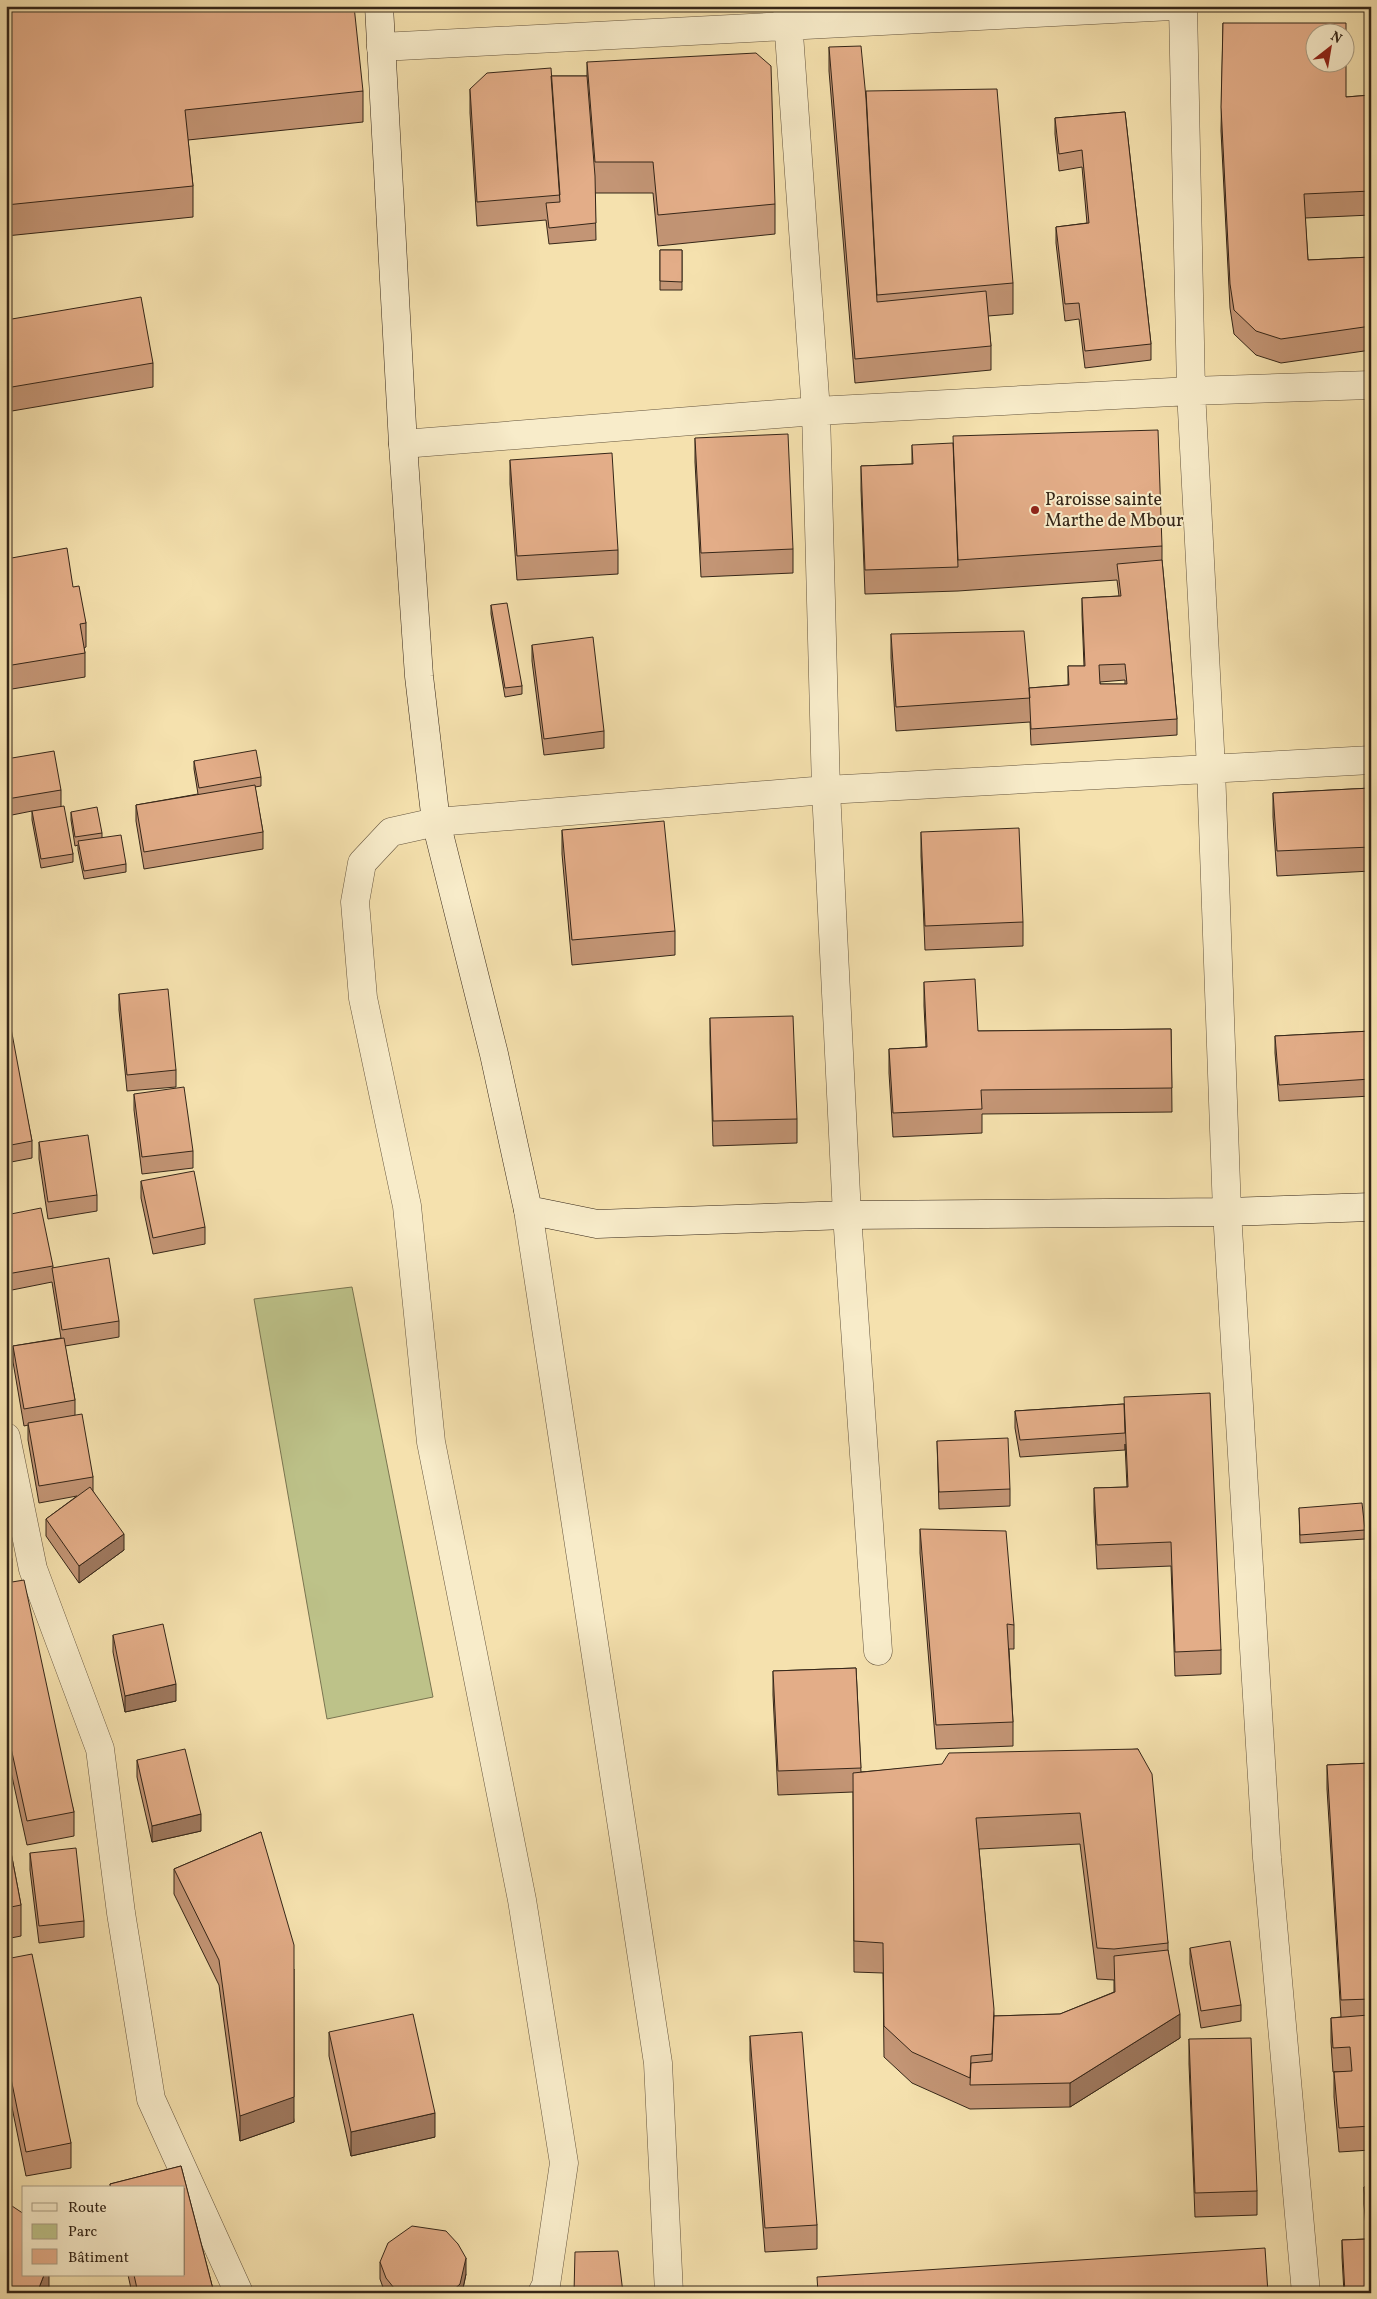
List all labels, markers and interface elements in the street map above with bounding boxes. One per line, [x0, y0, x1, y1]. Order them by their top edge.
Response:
north arrow [1304, 22, 1354, 72]
text: N [1327, 27, 1345, 49]
place label: Paroisse sainte Marthe de Mbour [1045, 488, 1184, 534]
marker: Paroisse sainte Marthe de Mbour [1029, 504, 1041, 516]
legend [22, 2186, 185, 2276]
text: Route [68, 2198, 107, 2219]
text: Parc [68, 2222, 97, 2243]
text: Bâtiment [68, 2248, 129, 2269]

